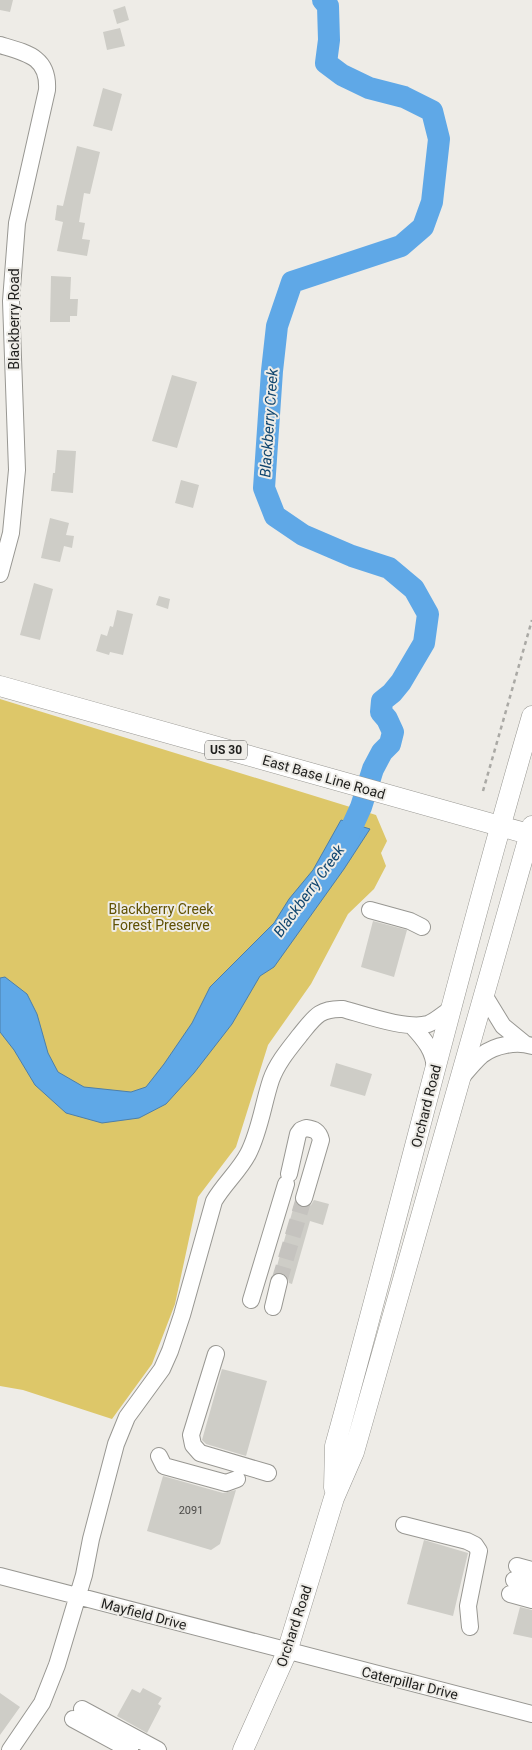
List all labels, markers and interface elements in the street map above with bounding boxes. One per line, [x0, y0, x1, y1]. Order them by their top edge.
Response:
street label: Blackberry Road [6, 268, 22, 370]
water label: Blackberry Creek [256, 367, 282, 478]
road number: US 30 [205, 740, 247, 760]
street label: East Base Line Road [261, 752, 387, 802]
water label: Blackberry Creek [270, 841, 349, 940]
park label: Blackberry Creek Forest Preserve [109, 901, 214, 933]
street label: Orchard Road [408, 1063, 444, 1149]
house number: 2091 [179, 1504, 203, 1517]
street label: Orchard Road [273, 1583, 315, 1669]
street label: Mayfield Drive [100, 1595, 188, 1633]
street label: Caterpillar Drive [360, 1663, 460, 1703]

